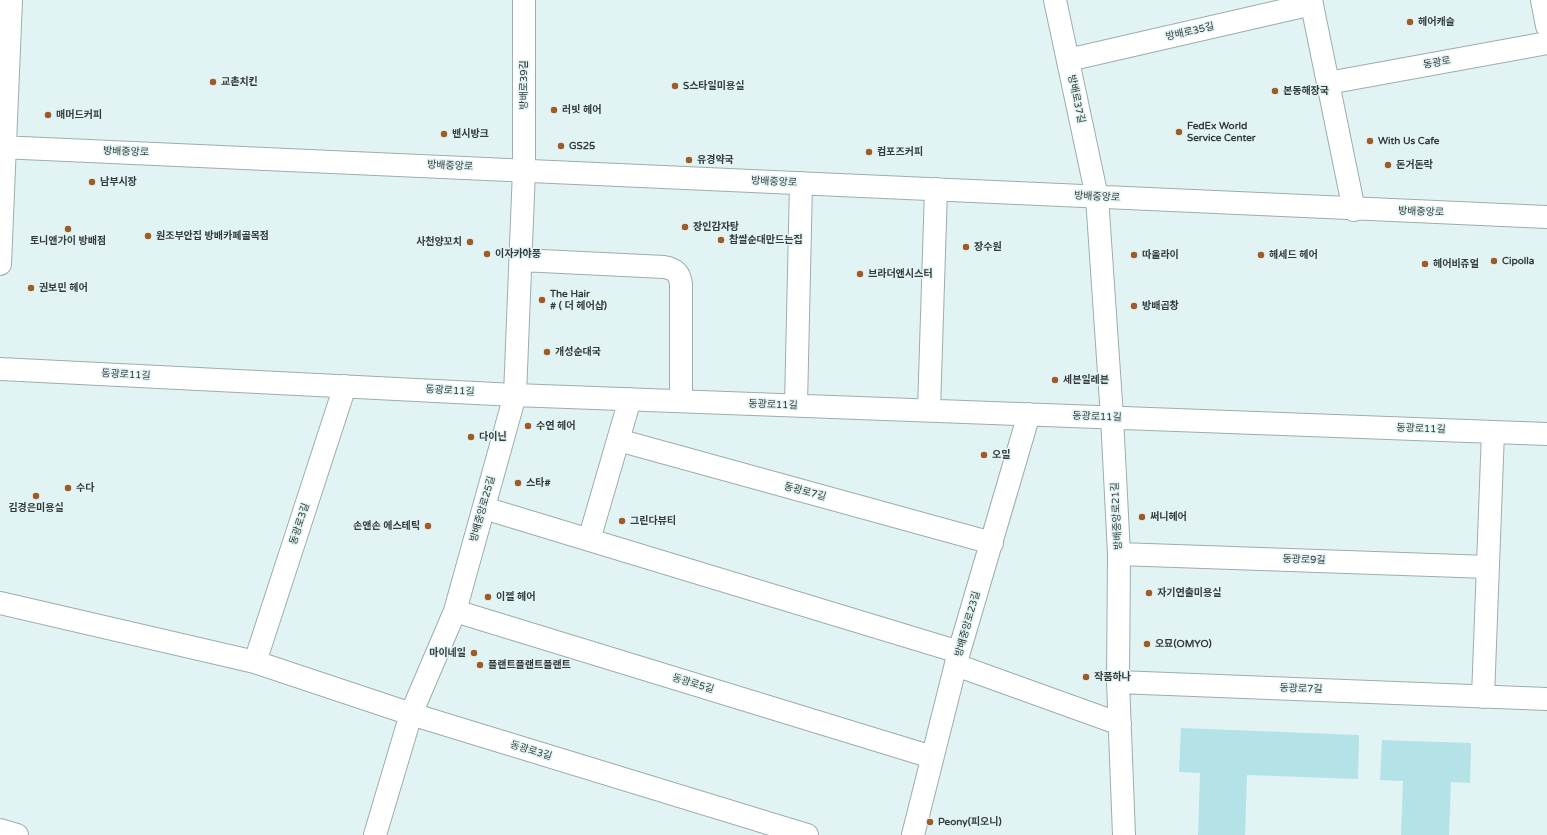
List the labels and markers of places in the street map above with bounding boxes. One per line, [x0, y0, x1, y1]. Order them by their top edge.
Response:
place label: 헤어캐슬 [1418, 16, 1455, 28]
marker: 헤어캐슬 [1405, 17, 1415, 27]
place label: 교촌치킨 [221, 76, 258, 88]
marker: 교촌치킨 [208, 77, 218, 87]
place label: S스타일미용실 [683, 80, 744, 92]
marker: S스타일미용실 [670, 81, 680, 91]
place label: 본동해장국 [1283, 85, 1329, 97]
marker: 본동해장국 [1270, 86, 1280, 96]
place label: 러빗 헤어 [562, 104, 601, 116]
marker: 러빗 헤어 [549, 105, 559, 115]
place label: 매머드커피 [56, 109, 102, 121]
marker: 매머드커피 [43, 110, 53, 120]
place label: FedEx World Service Center [1187, 120, 1256, 144]
marker: FedEx World Service Center [1174, 127, 1184, 137]
place label: 밴시방크 [452, 128, 489, 140]
marker: 밴시방크 [439, 129, 449, 139]
place label: With Us Cafe [1378, 135, 1439, 147]
marker: With Us Cafe [1365, 136, 1375, 146]
place label: GS25 [569, 140, 595, 152]
marker: GS25 [556, 141, 566, 151]
place label: 컴포즈커피 [877, 146, 923, 158]
marker: 컴포즈커피 [864, 147, 874, 157]
place label: 유경약국 [697, 154, 734, 166]
marker: 유경약국 [684, 155, 694, 165]
place label: 돈거돈락 [1396, 159, 1433, 171]
marker: 돈거돈락 [1383, 160, 1393, 170]
place label: 남부시장 [100, 176, 137, 188]
marker: 남부시장 [87, 177, 97, 187]
place label: 장인감자탕 [693, 221, 739, 233]
marker: 장인감자탕 [680, 222, 690, 232]
marker: 토니앤가이 방배점 [63, 224, 73, 234]
place label: 원조부안집 방배카페골목점 [156, 230, 269, 242]
marker: 원조부안집 방배카페골목점 [143, 231, 153, 241]
place label: 찹쌀순대만드는집 [729, 234, 803, 246]
place label: 토니앤가이 방배점 [30, 235, 106, 247]
marker: 찹쌀순대만드는집 [716, 235, 726, 245]
place label: 사천양꼬치 [416, 236, 462, 248]
marker: 사천양꼬치 [465, 237, 475, 247]
place label: 장수원 [974, 241, 1002, 253]
marker: 장수원 [961, 242, 971, 252]
place label: 이자카야풍 [495, 248, 541, 260]
marker: 이자카야풍 [482, 249, 492, 259]
place label: 따올라이 [1142, 249, 1179, 261]
place label: 헤세드 헤어 [1269, 249, 1318, 261]
marker: 따올라이 [1129, 250, 1139, 260]
marker: 헤세드 헤어 [1256, 250, 1266, 260]
place label: Cipolla [1502, 255, 1534, 267]
marker: Cipolla [1489, 256, 1499, 266]
place label: 헤어비쥬얼 [1433, 258, 1479, 270]
marker: 헤어비쥬얼 [1420, 259, 1430, 269]
place label: 브라더앤시스터 [868, 268, 932, 280]
marker: 브라더앤시스터 [855, 269, 865, 279]
place label: 권보민 헤어 [39, 282, 88, 294]
marker: 권보민 헤어 [26, 283, 36, 293]
place label: The Hair # ( 더 헤어샵) [550, 288, 607, 312]
marker: The Hair # ( 더 헤어샵) [537, 295, 547, 305]
place label: 방배곱창 [1142, 300, 1179, 312]
marker: 방배곱창 [1129, 301, 1139, 311]
place label: 개성순대국 [555, 346, 601, 358]
marker: 개성순대국 [542, 347, 552, 357]
place label: 세븐일레븐 [1063, 374, 1109, 386]
marker: 세븐일레븐 [1050, 375, 1060, 385]
place label: 수연 헤어 [536, 420, 575, 432]
marker: 수연 헤어 [523, 421, 533, 431]
place label: 다이닌 [479, 431, 507, 443]
marker: 다이닌 [466, 432, 476, 442]
place label: 오밀 [992, 449, 1010, 461]
marker: 오밀 [979, 450, 989, 460]
place label: 스타# [526, 477, 551, 489]
marker: 스타# [513, 478, 523, 488]
place label: 수다 [76, 482, 94, 494]
marker: 수다 [63, 483, 73, 493]
marker: 김경은미용실 [31, 491, 41, 501]
place label: 김경은미용실 [8, 502, 64, 514]
place label: 써니헤어 [1150, 511, 1187, 523]
marker: 써니헤어 [1137, 512, 1147, 522]
place label: 그린다뷰티 [630, 515, 676, 527]
marker: 그린다뷰티 [617, 516, 627, 526]
place label: 손앤손 에스테틱 [353, 520, 420, 532]
marker: 손앤손 에스테틱 [423, 521, 433, 531]
place label: 자기연출미용실 [1157, 587, 1221, 599]
marker: 자기연출미용실 [1144, 588, 1154, 598]
place label: 이젤 헤어 [496, 591, 535, 603]
marker: 이젤 헤어 [483, 592, 493, 602]
place label: 오묘(OMYO) [1155, 638, 1212, 650]
marker: 오묘(OMYO) [1142, 639, 1152, 649]
place label: 마이네일 [429, 647, 466, 659]
marker: 마이네일 [469, 648, 479, 658]
place label: 플랜트플랜트플랜트 [488, 659, 571, 671]
marker: 플랜트플랜트플랜트 [475, 660, 485, 670]
place label: 작품하나 [1094, 671, 1131, 683]
marker: 작품하나 [1081, 672, 1091, 682]
place label: Peony(피오니) [938, 816, 1002, 828]
marker: Peony(피오니) [925, 817, 935, 827]

